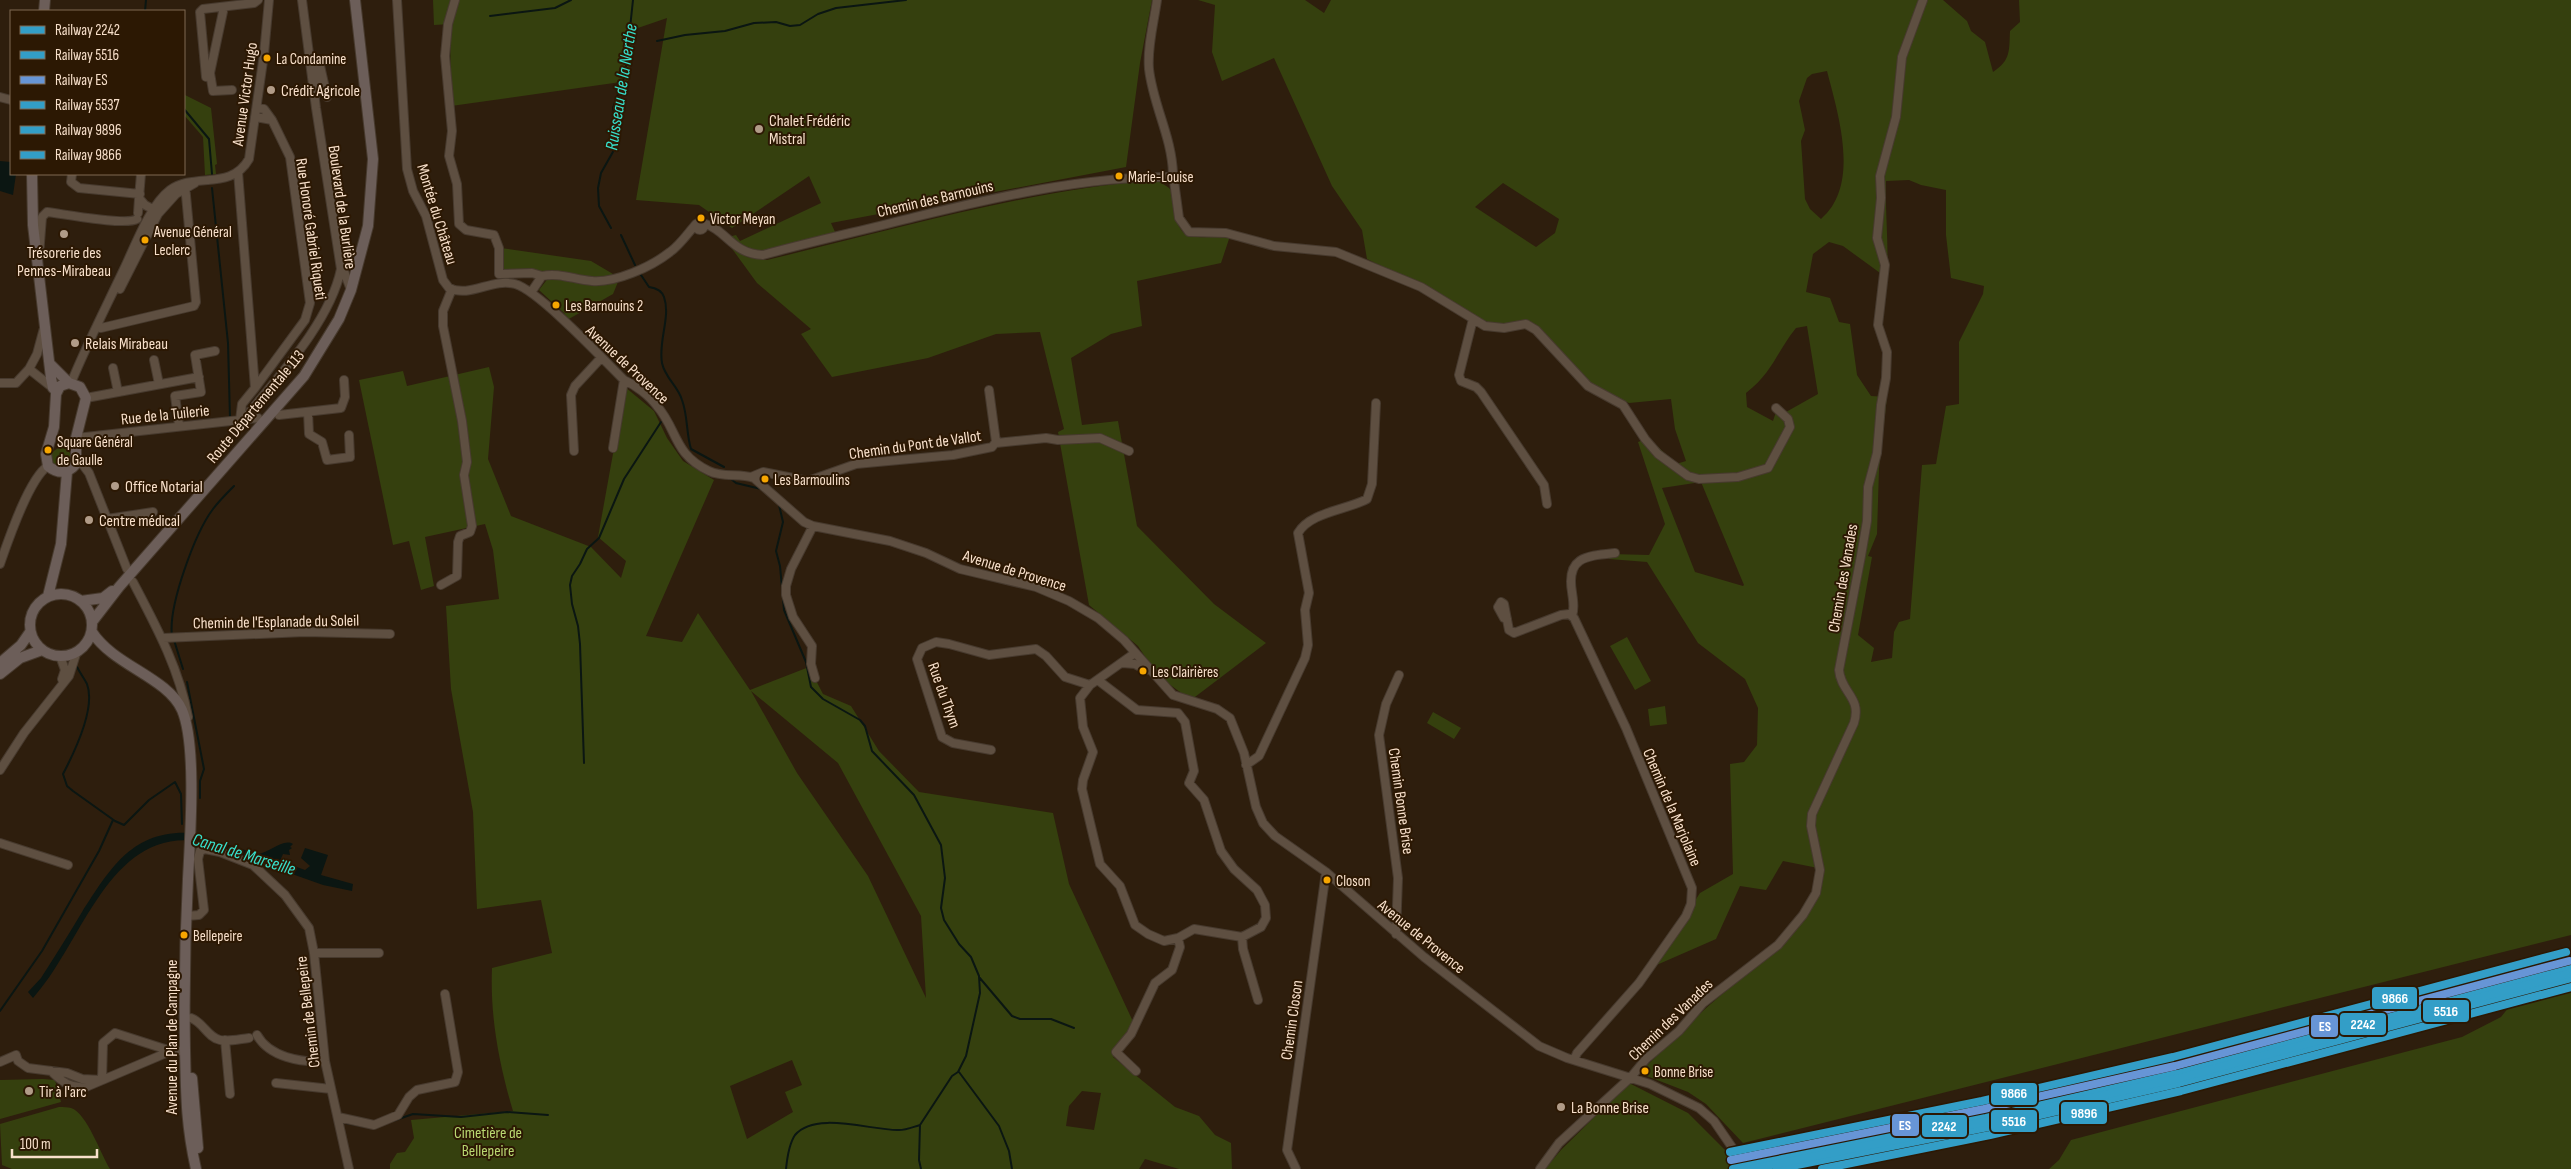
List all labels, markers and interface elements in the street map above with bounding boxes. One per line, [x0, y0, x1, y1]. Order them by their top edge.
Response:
legend [10, 10, 185, 175]
text: Railway 2242 [55, 21, 120, 40]
water label: Ruisseau de la Nerthe [601, 22, 642, 152]
street label: Avenue Victor Hugo [229, 41, 262, 148]
text: Railway 5516 [55, 46, 119, 65]
place label: La Condamine [276, 50, 346, 69]
marker: La Condamine [262, 53, 272, 63]
text: Railway ES [55, 71, 108, 90]
place label: Crédit Agricole [281, 82, 360, 101]
marker: Crédit Agricole [265, 84, 277, 96]
text: Railway 5537 [55, 96, 119, 115]
place label: Chalet Frédéric Mistral [769, 112, 850, 149]
text: Railway 9896 [55, 121, 122, 140]
marker: Chalet Frédéric Mistral [753, 123, 765, 135]
street label: Boulevard de la Burlière [323, 144, 360, 270]
text: Railway 9866 [55, 146, 122, 165]
street label: Rue Honoré Gabriel Riqueti [291, 157, 330, 301]
street label: Montée du Château [412, 162, 461, 267]
place label: Marie-Louise [1128, 168, 1193, 187]
marker: Marie-Louise [1114, 171, 1124, 181]
street label: Chemin des Barnouins [875, 177, 996, 222]
place label: Victor Meyan [710, 210, 775, 229]
marker: Victor Meyan [696, 213, 706, 223]
place label: Avenue Général Leclerc [153, 223, 232, 260]
marker: Trésorerie des Pennes-Mirabeau [58, 228, 70, 240]
marker: Avenue Général Leclerc [140, 235, 150, 245]
place label: Trésorerie des Pennes-Mirabeau [17, 244, 111, 281]
place label: Les Barnouins 2 [565, 297, 643, 316]
marker: Les Barnouins 2 [551, 300, 561, 310]
street label: Avenue de Provence [581, 321, 673, 409]
place label: Relais Mirabeau [85, 335, 168, 354]
marker: Relais Mirabeau [69, 337, 81, 349]
street label: Route Départementale 113 [203, 347, 309, 467]
street label: Rue de la Tuilerie [120, 401, 210, 430]
street label: Chemin du Pont de Vallot [848, 427, 983, 464]
place label: Square Général de Gaulle [57, 433, 133, 470]
marker: Square Général de Gaulle [43, 445, 53, 455]
place label: Les Barmoulins [774, 471, 850, 490]
marker: Les Barmoulins [760, 474, 770, 484]
place label: Office Notarial [125, 478, 203, 497]
marker: Office Notarial [109, 480, 121, 492]
place label: Centre médical [99, 512, 180, 531]
marker: Centre médical [83, 514, 95, 526]
street label: Chemin des Vanades [1825, 522, 1862, 634]
street label: Avenue de Provence [960, 546, 1069, 596]
street label: Chemin de l'Esplanade du Soleil [193, 612, 359, 633]
street label: Rue du Thym [923, 660, 964, 731]
place label: Les Clairières [1152, 663, 1218, 682]
marker: Les Clairières [1138, 666, 1148, 676]
street label: Chemin de la Marjolaine [1638, 746, 1705, 869]
street label: Chemin Bonne Brise [1384, 747, 1417, 856]
water label: Canal de Marseille [190, 829, 298, 880]
place label: Closon [1336, 872, 1370, 891]
marker: Closon [1322, 875, 1332, 885]
street label: Avenue de Provence [1373, 895, 1469, 978]
place label: Bellepeire [193, 927, 242, 946]
marker: Bellepeire [179, 930, 189, 940]
street label: Chemin de Bellepeire [292, 955, 325, 1069]
street label: Avenue du Plan de Campagne [163, 960, 182, 1115]
street label: Chemin des Vanades [1625, 975, 1717, 1065]
street label: Chemin Closon [1277, 979, 1307, 1061]
line badge: 9866 [2371, 986, 2418, 1010]
text: 9866 [2382, 990, 2409, 1007]
line badge: 5516 [2422, 999, 2470, 1023]
text: 5516 [2434, 1003, 2459, 1020]
line badge: 2242 [2339, 1012, 2387, 1036]
line badge: ES [2310, 1014, 2339, 1038]
text: 2242 [2351, 1016, 2375, 1033]
text: ES [2319, 1018, 2331, 1035]
place label: Bonne Brise [1654, 1063, 1713, 1082]
marker: Bonne Brise [1640, 1066, 1650, 1076]
line badge: 9866 [1990, 1082, 2038, 1106]
place label: Tir à l'arc [39, 1083, 87, 1102]
marker: Tir à l'arc [23, 1085, 35, 1097]
text: 9866 [2001, 1085, 2028, 1102]
place label: La Bonne Brise [1571, 1099, 1649, 1118]
marker: La Bonne Brise [1555, 1101, 1567, 1113]
line badge: 9896 [2060, 1101, 2108, 1125]
text: 9896 [2071, 1105, 2098, 1122]
line badge: 5516 [1990, 1109, 2038, 1133]
line badge: ES [1891, 1113, 1920, 1137]
text: 5516 [2002, 1113, 2027, 1130]
line badge: 2242 [1921, 1114, 1968, 1138]
text: ES [1899, 1117, 1911, 1134]
text: 2242 [1932, 1118, 1956, 1135]
park label: Cimetière de Bellepeire [454, 1124, 522, 1161]
scale bar [12, 1126, 98, 1158]
text: 100 m [20, 1135, 51, 1154]

